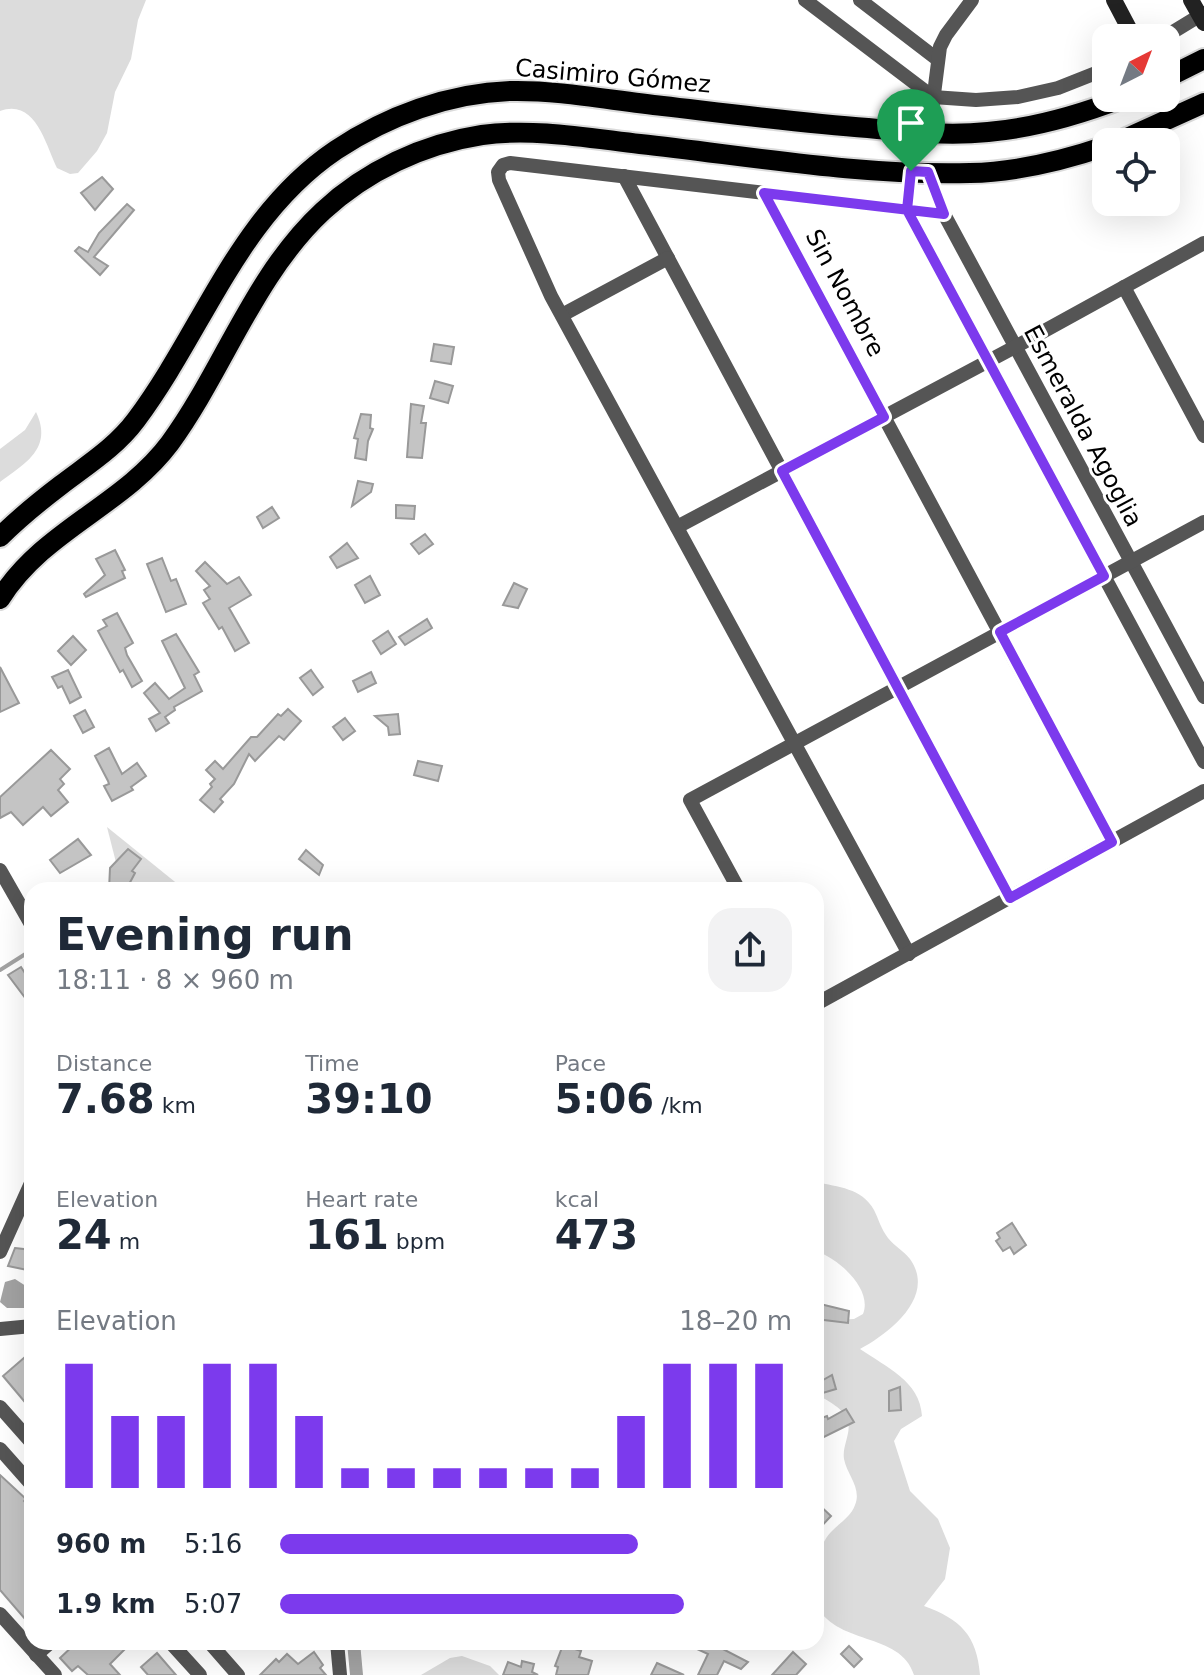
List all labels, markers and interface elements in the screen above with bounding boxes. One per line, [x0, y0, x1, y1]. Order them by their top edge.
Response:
north arrow [1092, 24, 1180, 112]
map controls [1092, 24, 1180, 216]
street label: Casimiro Gómez [514, 53, 712, 99]
pin [877, 89, 945, 171]
icon: arrive [889, 101, 933, 145]
button: locate [1092, 128, 1180, 216]
street label: Sin Nombre [800, 225, 890, 361]
street label: Esmeralda Agoglia [1018, 320, 1148, 532]
button: share [708, 908, 792, 992]
text: Evening run [56, 909, 353, 960]
text: 18:11 · 8 × 960 m [56, 965, 294, 995]
text: Distance [56, 1051, 152, 1076]
text: Time [305, 1051, 359, 1076]
text: Pace [555, 1051, 606, 1076]
text: 7.68 [56, 1076, 155, 1122]
text: 39:10 [305, 1076, 433, 1122]
text: 5:06 [555, 1076, 654, 1122]
text: km [155, 1093, 196, 1118]
text: /km [654, 1093, 703, 1118]
text: Elevation [56, 1187, 158, 1212]
text: Heart rate [305, 1187, 418, 1212]
text: kcal [555, 1187, 599, 1212]
text: 24 [56, 1212, 112, 1258]
text: 161 [305, 1212, 389, 1258]
text: 473 [555, 1212, 638, 1258]
text: m [112, 1229, 140, 1254]
text: bpm [389, 1229, 445, 1254]
text: Elevation [56, 1306, 177, 1336]
text: 18–20 m [679, 1306, 792, 1336]
text: 960 m [56, 1529, 146, 1559]
text: 5:16 [184, 1529, 242, 1559]
text: 1.9 km [56, 1589, 156, 1619]
text: 5:07 [184, 1589, 242, 1619]

